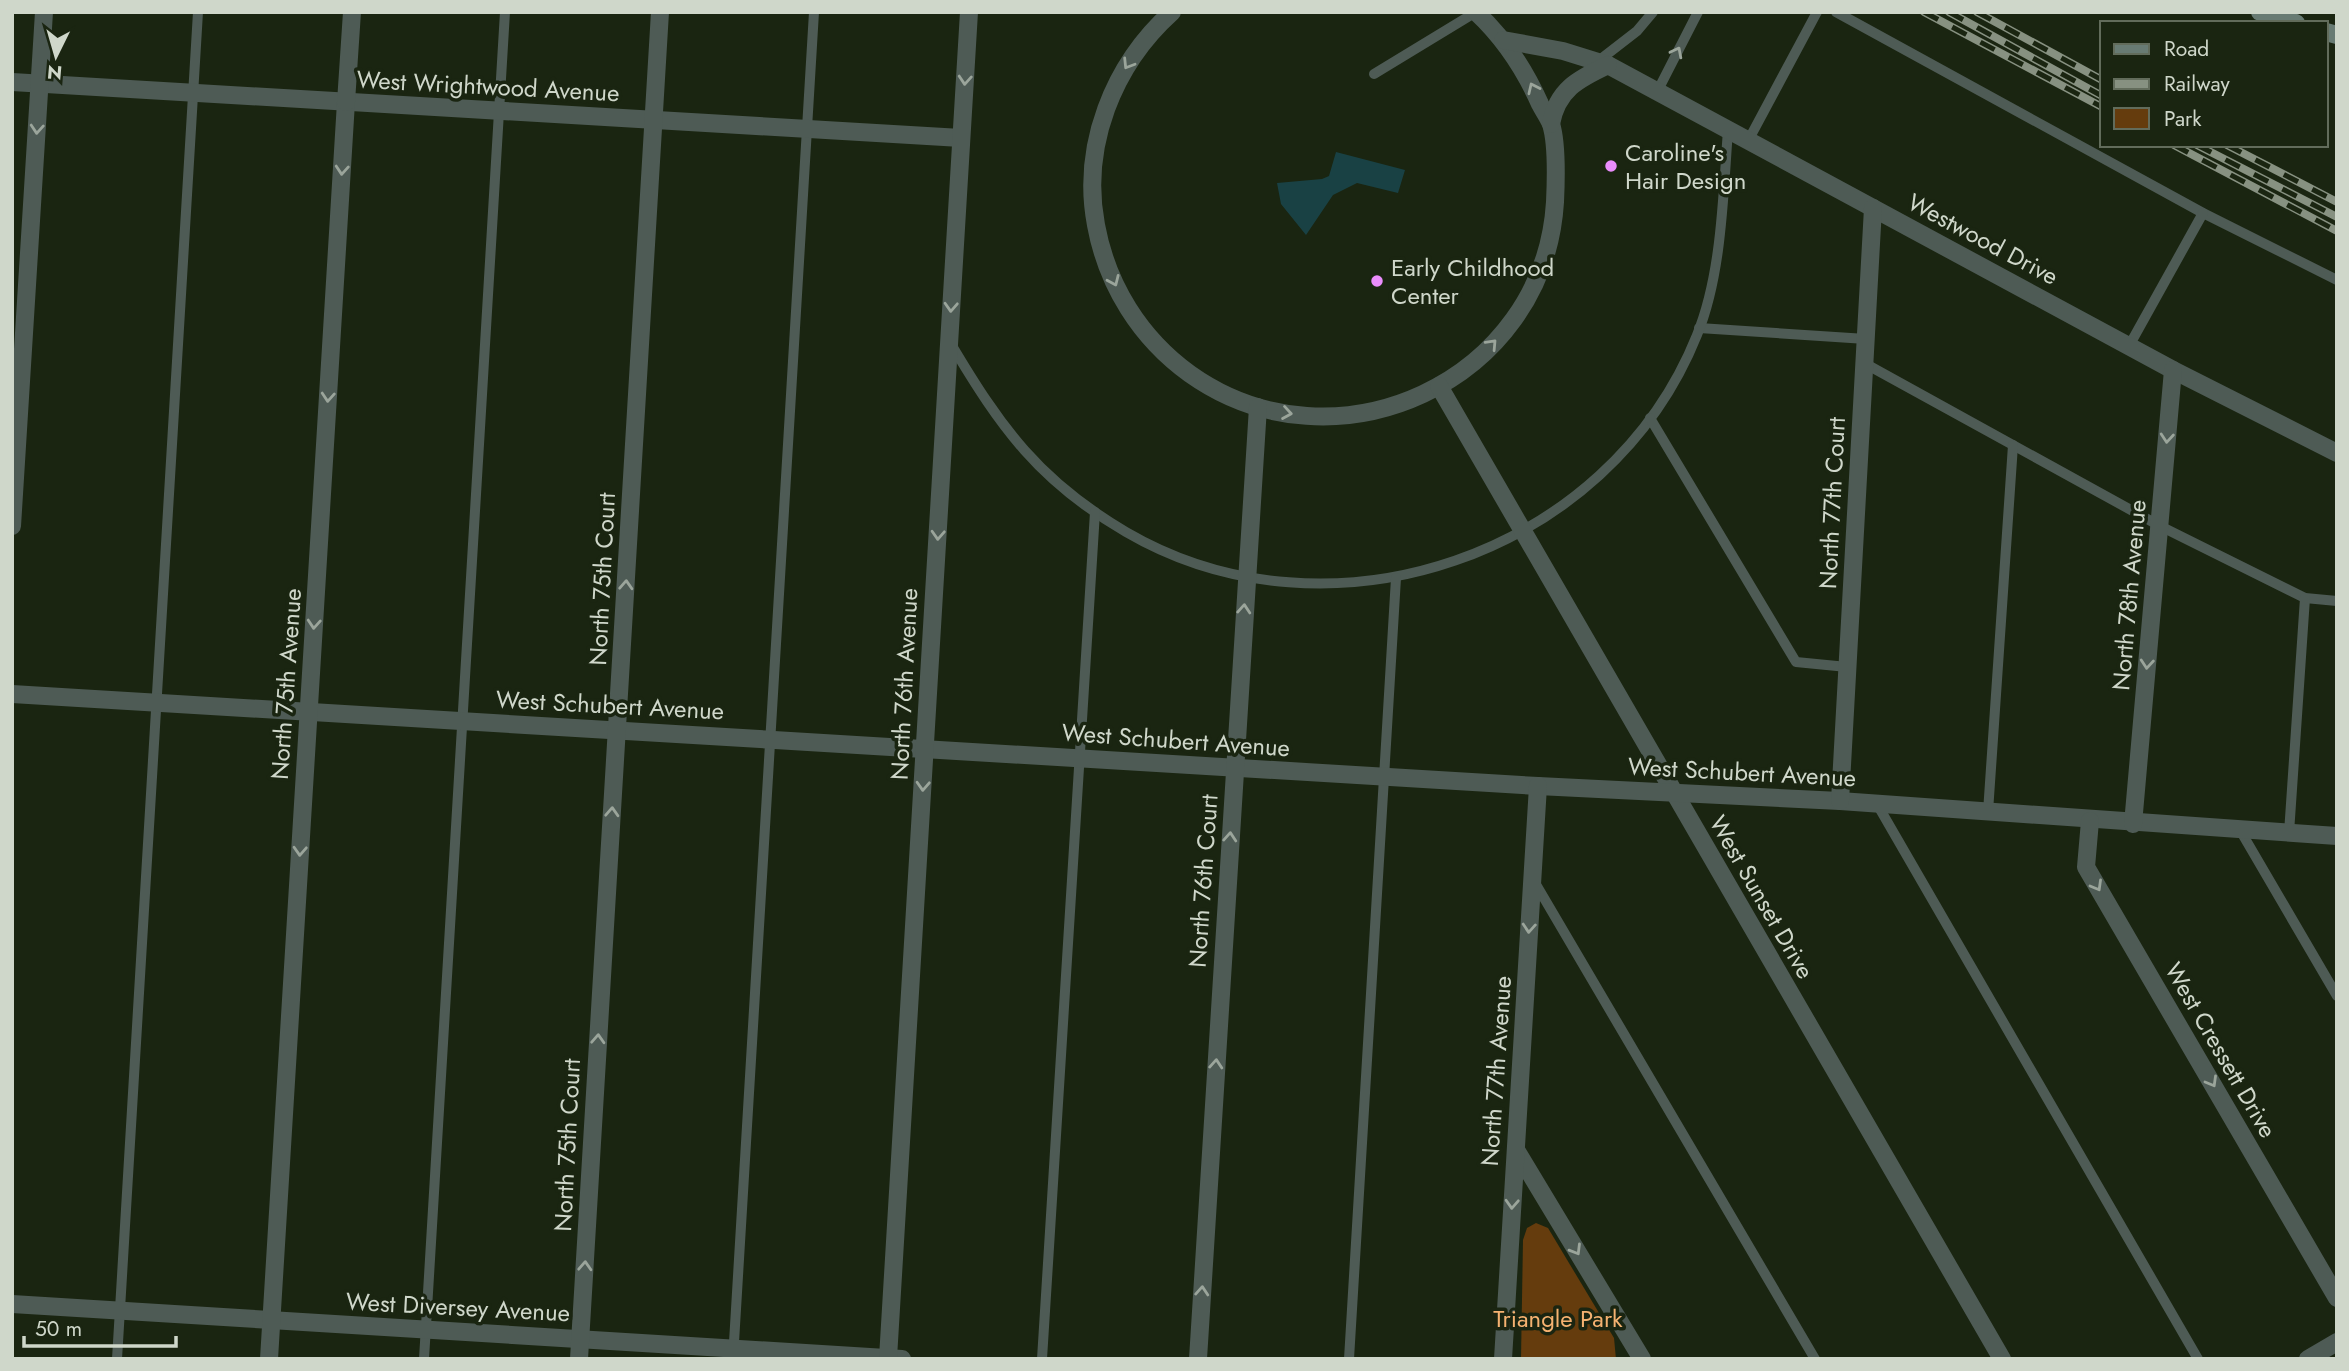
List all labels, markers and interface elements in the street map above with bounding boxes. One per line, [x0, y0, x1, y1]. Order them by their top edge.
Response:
north arrow [21, 21, 91, 91]
legend [2100, 21, 2328, 147]
text: Road [2164, 34, 2209, 64]
one-way arrow [1669, 47, 1683, 59]
one-way arrow [1124, 56, 1137, 69]
text: N [46, 58, 63, 87]
street label: West Wrightwood Avenue [356, 62, 620, 110]
text: Railway [2164, 69, 2230, 99]
one-way arrow [958, 75, 973, 86]
one-way arrow [1527, 83, 1541, 95]
text: Park [2164, 104, 2202, 134]
one-way arrow [29, 124, 44, 135]
place label: Caroline's Hair Design [1625, 135, 1746, 198]
marker: Caroline's Hair Design [1603, 158, 1619, 174]
one-way arrow [335, 165, 350, 176]
street label: Westwood Drive [1901, 185, 2065, 293]
place label: Early Childhood Center [1391, 250, 1554, 313]
marker: Early Childhood Center [1369, 273, 1385, 289]
one-way arrow [1106, 274, 1120, 287]
one-way arrow [944, 302, 959, 313]
one-way arrow [1484, 339, 1497, 352]
one-way arrow [321, 392, 336, 403]
one-way arrow [1281, 406, 1293, 421]
street label: North 77th Court [1810, 416, 1854, 590]
one-way arrow [2160, 432, 2175, 443]
street label: North 75th Court [580, 491, 624, 666]
street label: North 78th Avenue [2103, 498, 2155, 692]
one-way arrow [930, 529, 945, 540]
one-way arrow [618, 579, 633, 590]
street label: North 75th Avenue [262, 587, 310, 781]
street label: North 76th Avenue [881, 587, 927, 781]
one-way arrow [1237, 604, 1252, 615]
one-way arrow [307, 619, 322, 630]
one-way arrow [2140, 659, 2155, 670]
street label: West Schubert Avenue [495, 682, 725, 728]
street label: West Schubert Avenue [1061, 715, 1291, 765]
street label: West Schubert Avenue [1627, 749, 1857, 795]
one-way arrow [915, 781, 930, 792]
street label: North 76th Court [1179, 793, 1227, 969]
one-way arrow [604, 806, 619, 817]
street label: West Sunset Drive [1701, 809, 1823, 985]
one-way arrow [1222, 831, 1237, 842]
one-way arrow [293, 846, 308, 857]
one-way arrow [2089, 878, 2102, 891]
one-way arrow [1522, 922, 1537, 933]
street label: West Cressett Drive [2157, 956, 2285, 1144]
street label: North 77th Avenue [1472, 975, 1520, 1167]
one-way arrow [591, 1033, 606, 1044]
street label: North 75th Court [545, 1057, 589, 1232]
one-way arrow [1208, 1058, 1223, 1069]
one-way arrow [2203, 1075, 2216, 1088]
one-way arrow [1505, 1198, 1520, 1209]
one-way arrow [1568, 1243, 1581, 1256]
one-way arrow [577, 1260, 592, 1271]
street label: West Diversey Avenue [345, 1284, 571, 1330]
one-way arrow [1194, 1285, 1209, 1296]
park label: Triangle Park [1493, 1301, 1623, 1336]
scale bar [24, 1304, 177, 1348]
text: 50 m [35, 1314, 82, 1344]

